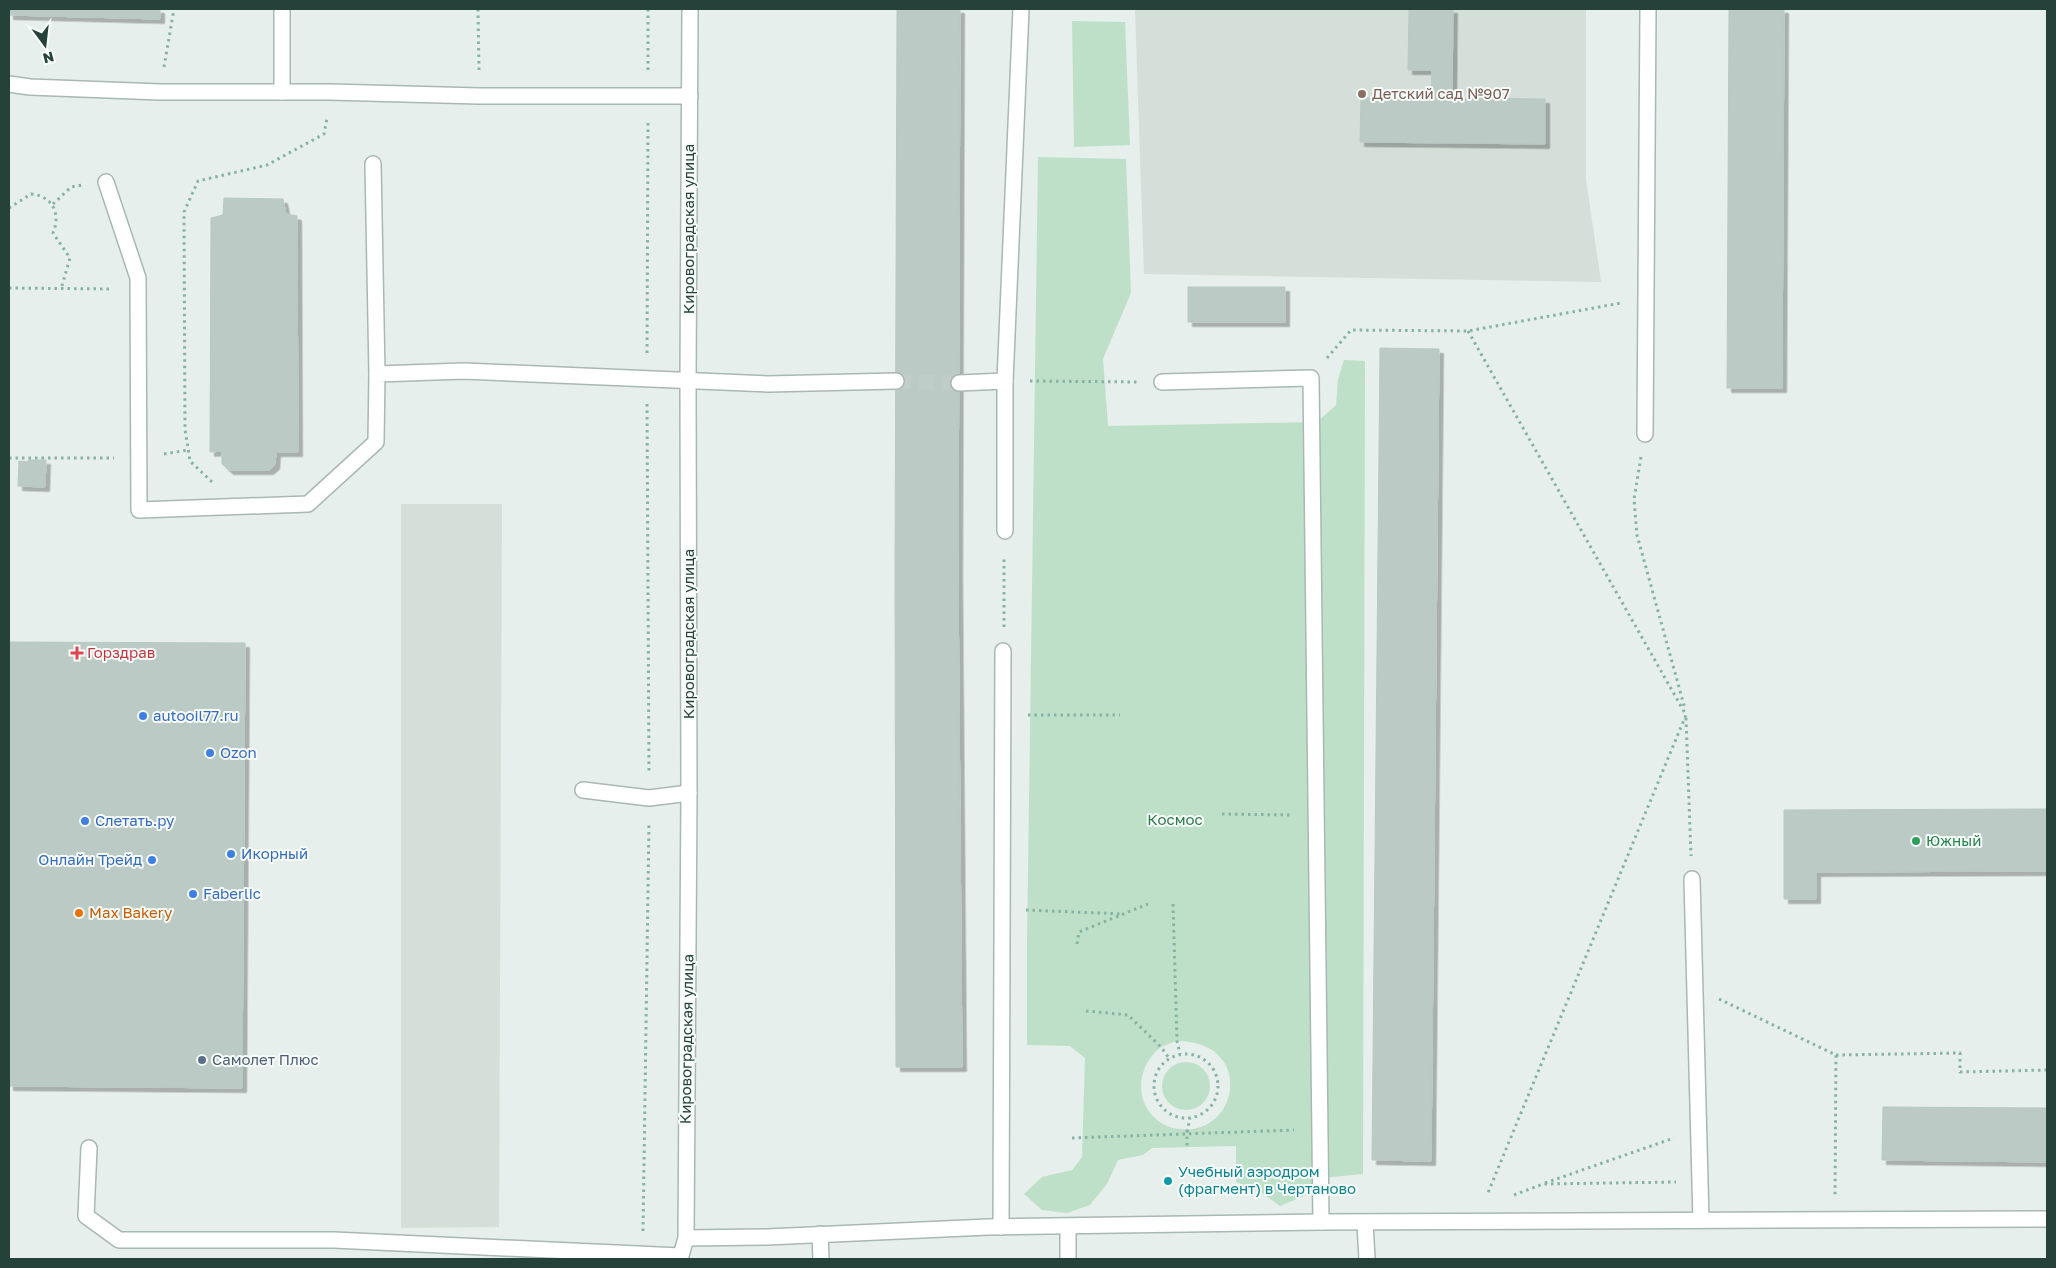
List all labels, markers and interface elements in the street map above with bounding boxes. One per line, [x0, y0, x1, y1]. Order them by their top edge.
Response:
north arrow [20, 20, 70, 70]
text: N [41, 48, 56, 68]
place label: Детский сад №907 [1372, 84, 1510, 102]
marker: Детский сад №907 [1356, 88, 1368, 100]
street label: Кировоградская улица [679, 144, 697, 314]
street label: Кировоградская улица [679, 549, 697, 719]
place label: Горздрав [87, 643, 155, 661]
marker: Горздрав [71, 647, 83, 659]
place label: autooil77.ru [153, 706, 239, 724]
marker: autooil77.ru [137, 710, 149, 722]
place label: Ozon [220, 743, 257, 761]
marker: Ozon [204, 747, 216, 759]
park label: Космос [1147, 810, 1203, 828]
place label: Слетать.ру [95, 811, 175, 829]
marker: Слетать.ру [79, 815, 91, 827]
place label: Южный [1926, 831, 1981, 849]
marker: Южный [1910, 835, 1922, 847]
place label: Икорный [241, 844, 308, 862]
marker: Икорный [225, 848, 237, 860]
place label: Онлайн Трейд [38, 850, 142, 868]
marker: Онлайн Трейд [146, 854, 158, 866]
place label: Faberlic [203, 884, 261, 902]
marker: Faberlic [187, 888, 199, 900]
place label: Max Bakery [89, 903, 173, 921]
marker: Max Bakery [73, 907, 85, 919]
street label: Кировоградская улица [676, 954, 696, 1124]
place label: Самолет Плюс [212, 1050, 319, 1068]
marker: Самолет Плюс [196, 1054, 208, 1066]
place label: Учебный аэродром (фрагмент) в Чертаново [1178, 1162, 1356, 1197]
marker: Учебный аэродром (фрагмент) в Чертаново [1162, 1175, 1174, 1187]

